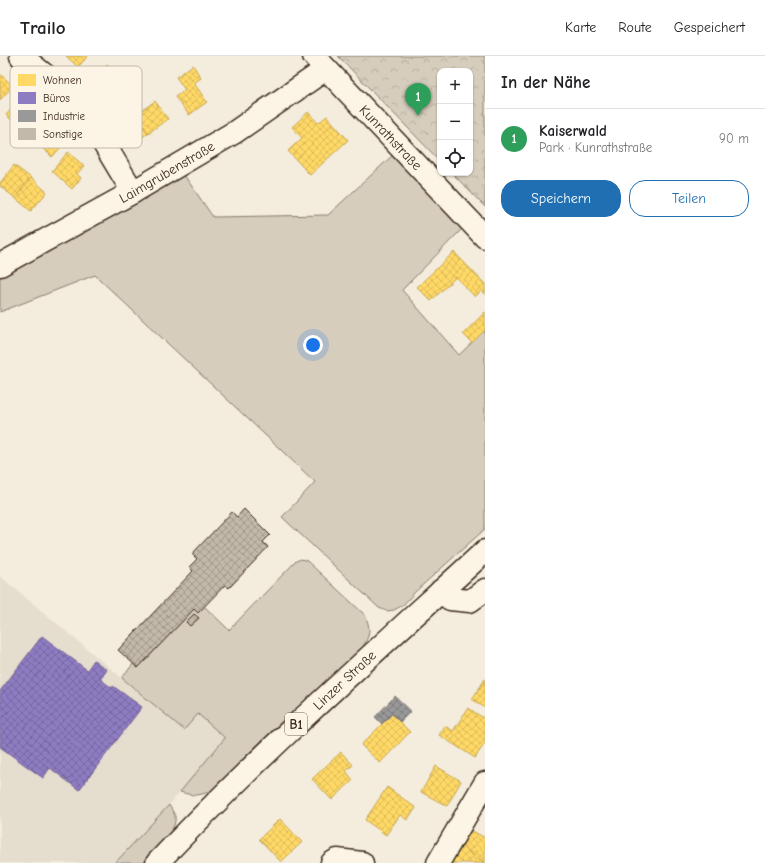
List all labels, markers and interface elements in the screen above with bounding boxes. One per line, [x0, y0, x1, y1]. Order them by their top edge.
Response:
text: Trailo [20, 17, 66, 39]
text: Karte [565, 19, 596, 36]
text: Route [618, 19, 652, 36]
text: Gespeichert [674, 19, 745, 36]
legend [10, 66, 142, 148]
map controls [437, 68, 473, 176]
button: + [437, 68, 473, 104]
text: In der Nähe [501, 73, 590, 92]
text: Wohnen [43, 74, 82, 87]
pin: 1 [405, 83, 431, 116]
text: Büros [43, 92, 70, 105]
street label: Kunrathstraße [356, 102, 425, 174]
button: − [437, 104, 473, 140]
text: Industrie [43, 110, 85, 123]
text: Kaiserwald [539, 122, 607, 140]
text: Sonstige [43, 128, 83, 141]
text: 1 [511, 131, 517, 146]
text: 90 m [719, 131, 749, 146]
street label: Laimgrubenstraße [116, 138, 218, 207]
button: locate [437, 140, 473, 176]
text: Park · Kunrathstraße [539, 140, 652, 155]
button: Speichern [501, 180, 621, 217]
button: Teilen [629, 180, 749, 217]
your location [303, 335, 323, 355]
street label: Linzer Straße [310, 647, 380, 714]
road number: B1 [285, 713, 307, 735]

